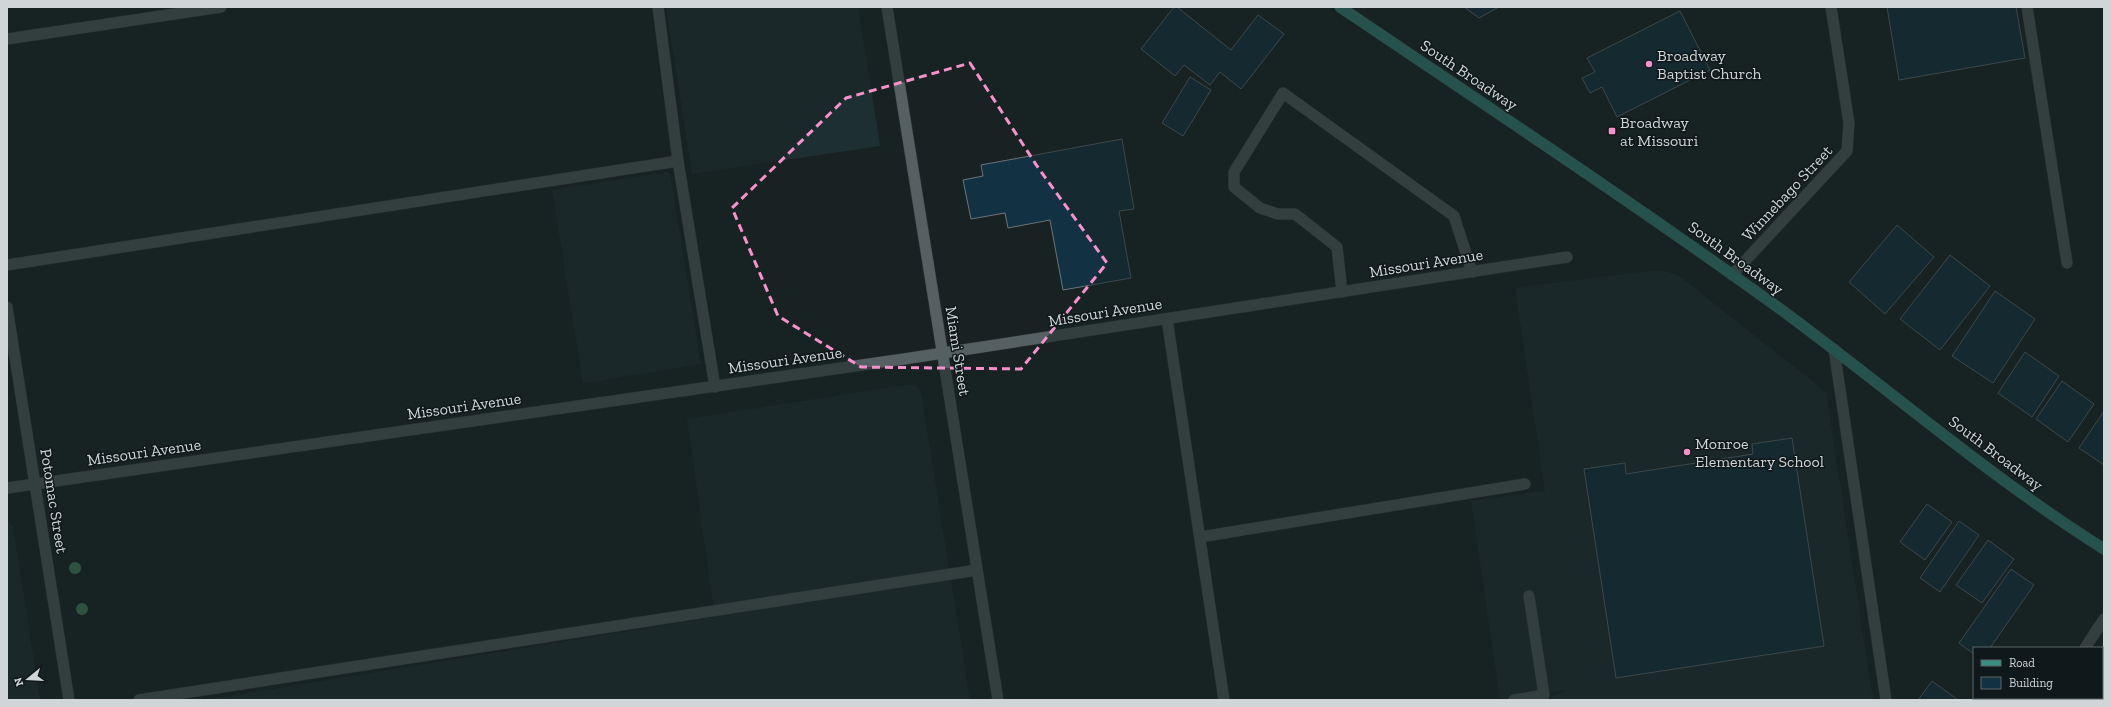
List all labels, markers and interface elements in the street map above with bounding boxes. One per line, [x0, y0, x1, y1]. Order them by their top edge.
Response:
street label: South Broadway [1417, 36, 1522, 115]
place label: Broadway Baptist Church [1657, 46, 1762, 83]
marker: Broadway Baptist Church [1644, 59, 1654, 69]
place label: Broadway at Missouri [1620, 113, 1699, 150]
marker: Broadway at Missouri [1607, 126, 1617, 136]
street label: Winnebago Street [1738, 141, 1836, 245]
street label: South Broadway [1685, 217, 1788, 299]
street label: Missouri Avenue [1368, 245, 1484, 281]
street label: Missouri Avenue [1047, 294, 1163, 330]
street label: Miami Street [942, 305, 974, 397]
street label: Missouri Avenue [727, 343, 843, 377]
street label: Missouri Avenue [406, 389, 522, 423]
street label: South Broadway [1945, 411, 2047, 495]
place label: Monroe Elementary School [1695, 434, 1824, 471]
street label: Missouri Avenue [86, 435, 202, 469]
street label: Potomac Street [36, 447, 72, 555]
marker: Monroe Elementary School [1682, 447, 1692, 457]
legend [1973, 647, 2103, 699]
text: Road [2009, 656, 2035, 670]
north arrow [8, 659, 48, 699]
text: N [11, 675, 26, 688]
text: Building [2009, 676, 2053, 690]

